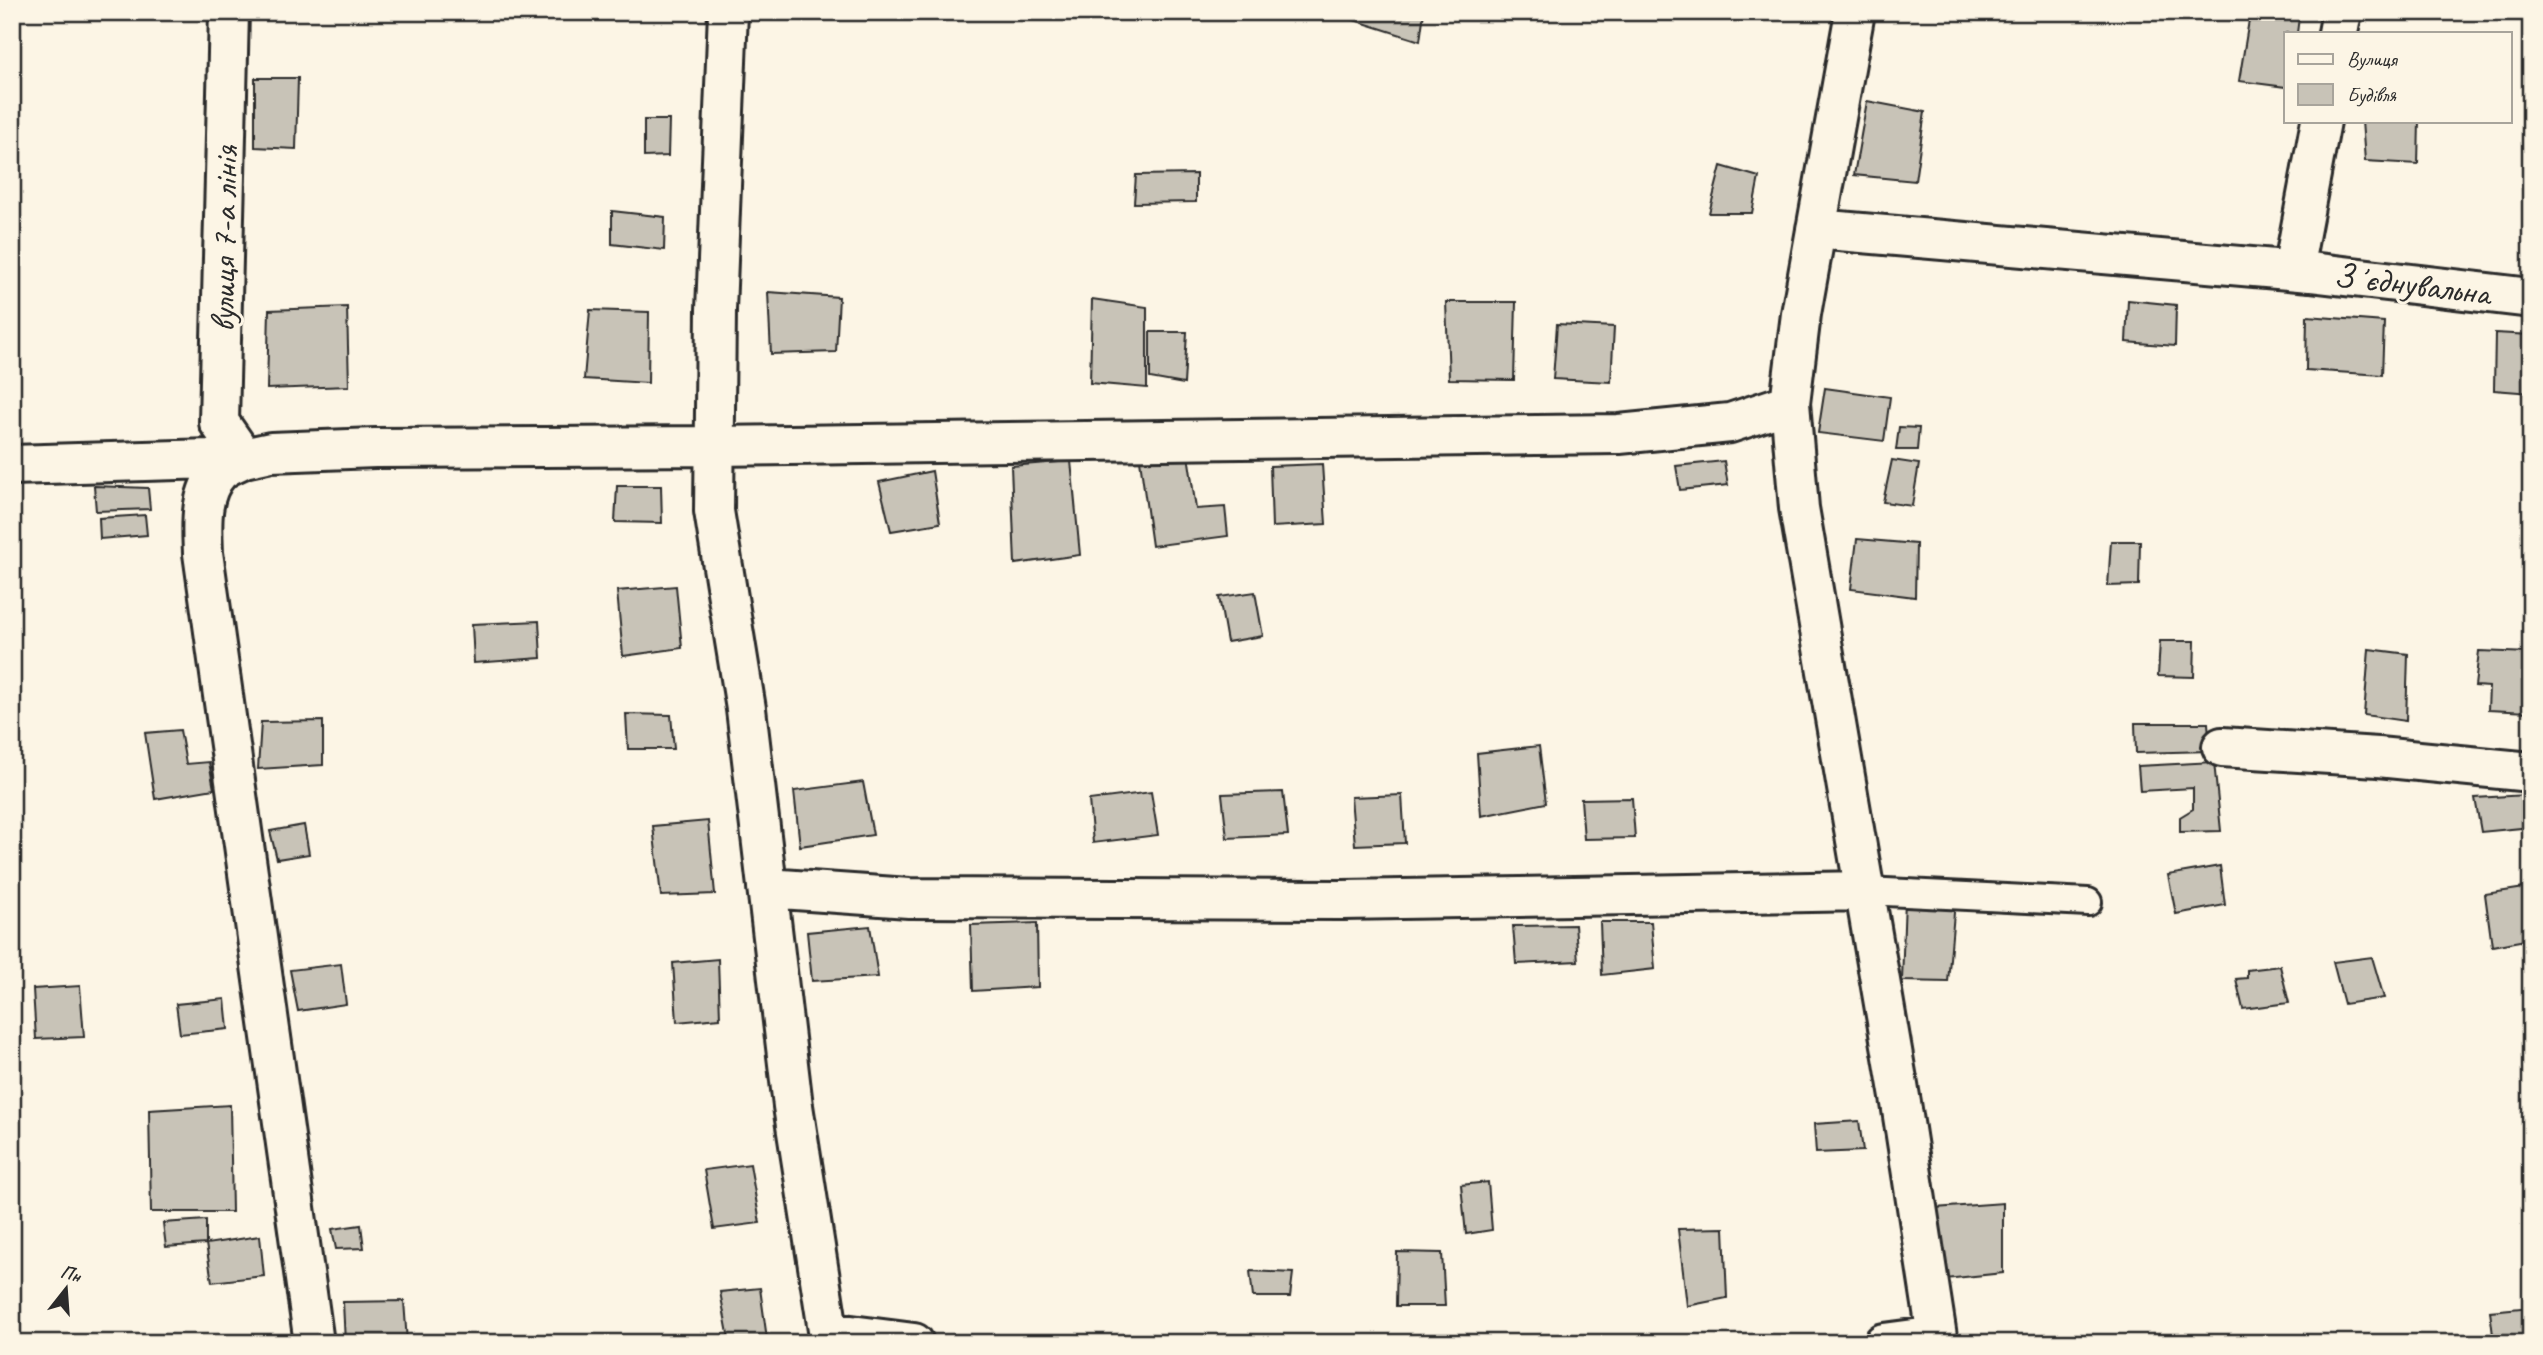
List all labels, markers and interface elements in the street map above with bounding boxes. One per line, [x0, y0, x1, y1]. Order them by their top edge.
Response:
legend [2284, 32, 2512, 122]
text: Вулиця [2347, 46, 2398, 72]
text: Будівля [2347, 82, 2397, 108]
street label: вулиця 7-а лінія [200, 144, 248, 332]
street label: Зʼєднувальна [2331, 252, 2495, 316]
north arrow [32, 1254, 102, 1324]
text: Пн [58, 1259, 85, 1289]

